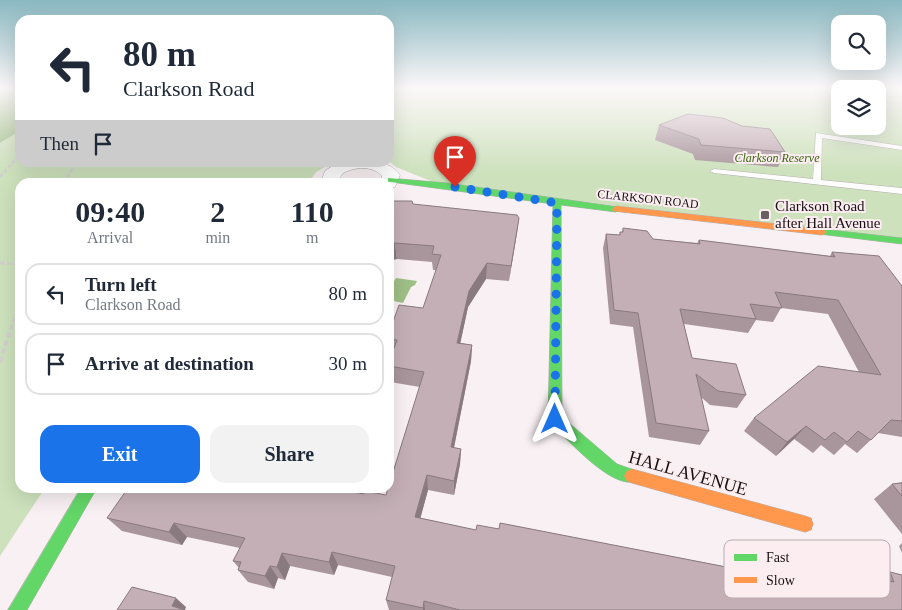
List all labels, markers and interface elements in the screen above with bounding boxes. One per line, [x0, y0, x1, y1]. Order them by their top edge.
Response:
map controls [831, 15, 886, 135]
button: search [831, 15, 886, 70]
icon: left [40, 35, 105, 100]
text: 80 m [123, 35, 196, 74]
text: Clarkson Road [123, 76, 254, 101]
button: layers [831, 80, 886, 135]
icon: arrive [89, 130, 117, 158]
text: Then [40, 133, 79, 154]
pin [434, 136, 476, 187]
icon: arrive [441, 143, 469, 171]
park label: Clarkson Reserve [735, 151, 820, 165]
street label: CLARKSON ROAD [597, 187, 700, 211]
text: 09:40 [75, 195, 145, 228]
text: 2 [210, 195, 225, 228]
text: 110 [290, 195, 334, 228]
place label: Clarkson Road after Hall Avenue [775, 198, 881, 231]
marker: Clarkson Road after Hall Avenue [759, 209, 771, 221]
text: Arrival [87, 229, 133, 246]
text: min [205, 229, 230, 246]
text: m [306, 229, 318, 246]
text: Turn left [85, 274, 157, 295]
icon: left [42, 280, 70, 308]
text: 80 m [328, 283, 367, 304]
text: Clarkson Road [85, 296, 181, 313]
icon: arrive [42, 350, 70, 378]
text: Arrive at destination [85, 353, 254, 374]
text: 30 m [328, 353, 367, 374]
position arrow [528, 392, 580, 444]
button: Exit [40, 425, 200, 483]
button: Share [210, 425, 369, 483]
street label: HALL AVENUE [626, 447, 750, 499]
legend [724, 540, 890, 598]
text: Fast [766, 550, 789, 565]
text: Slow [766, 573, 796, 588]

